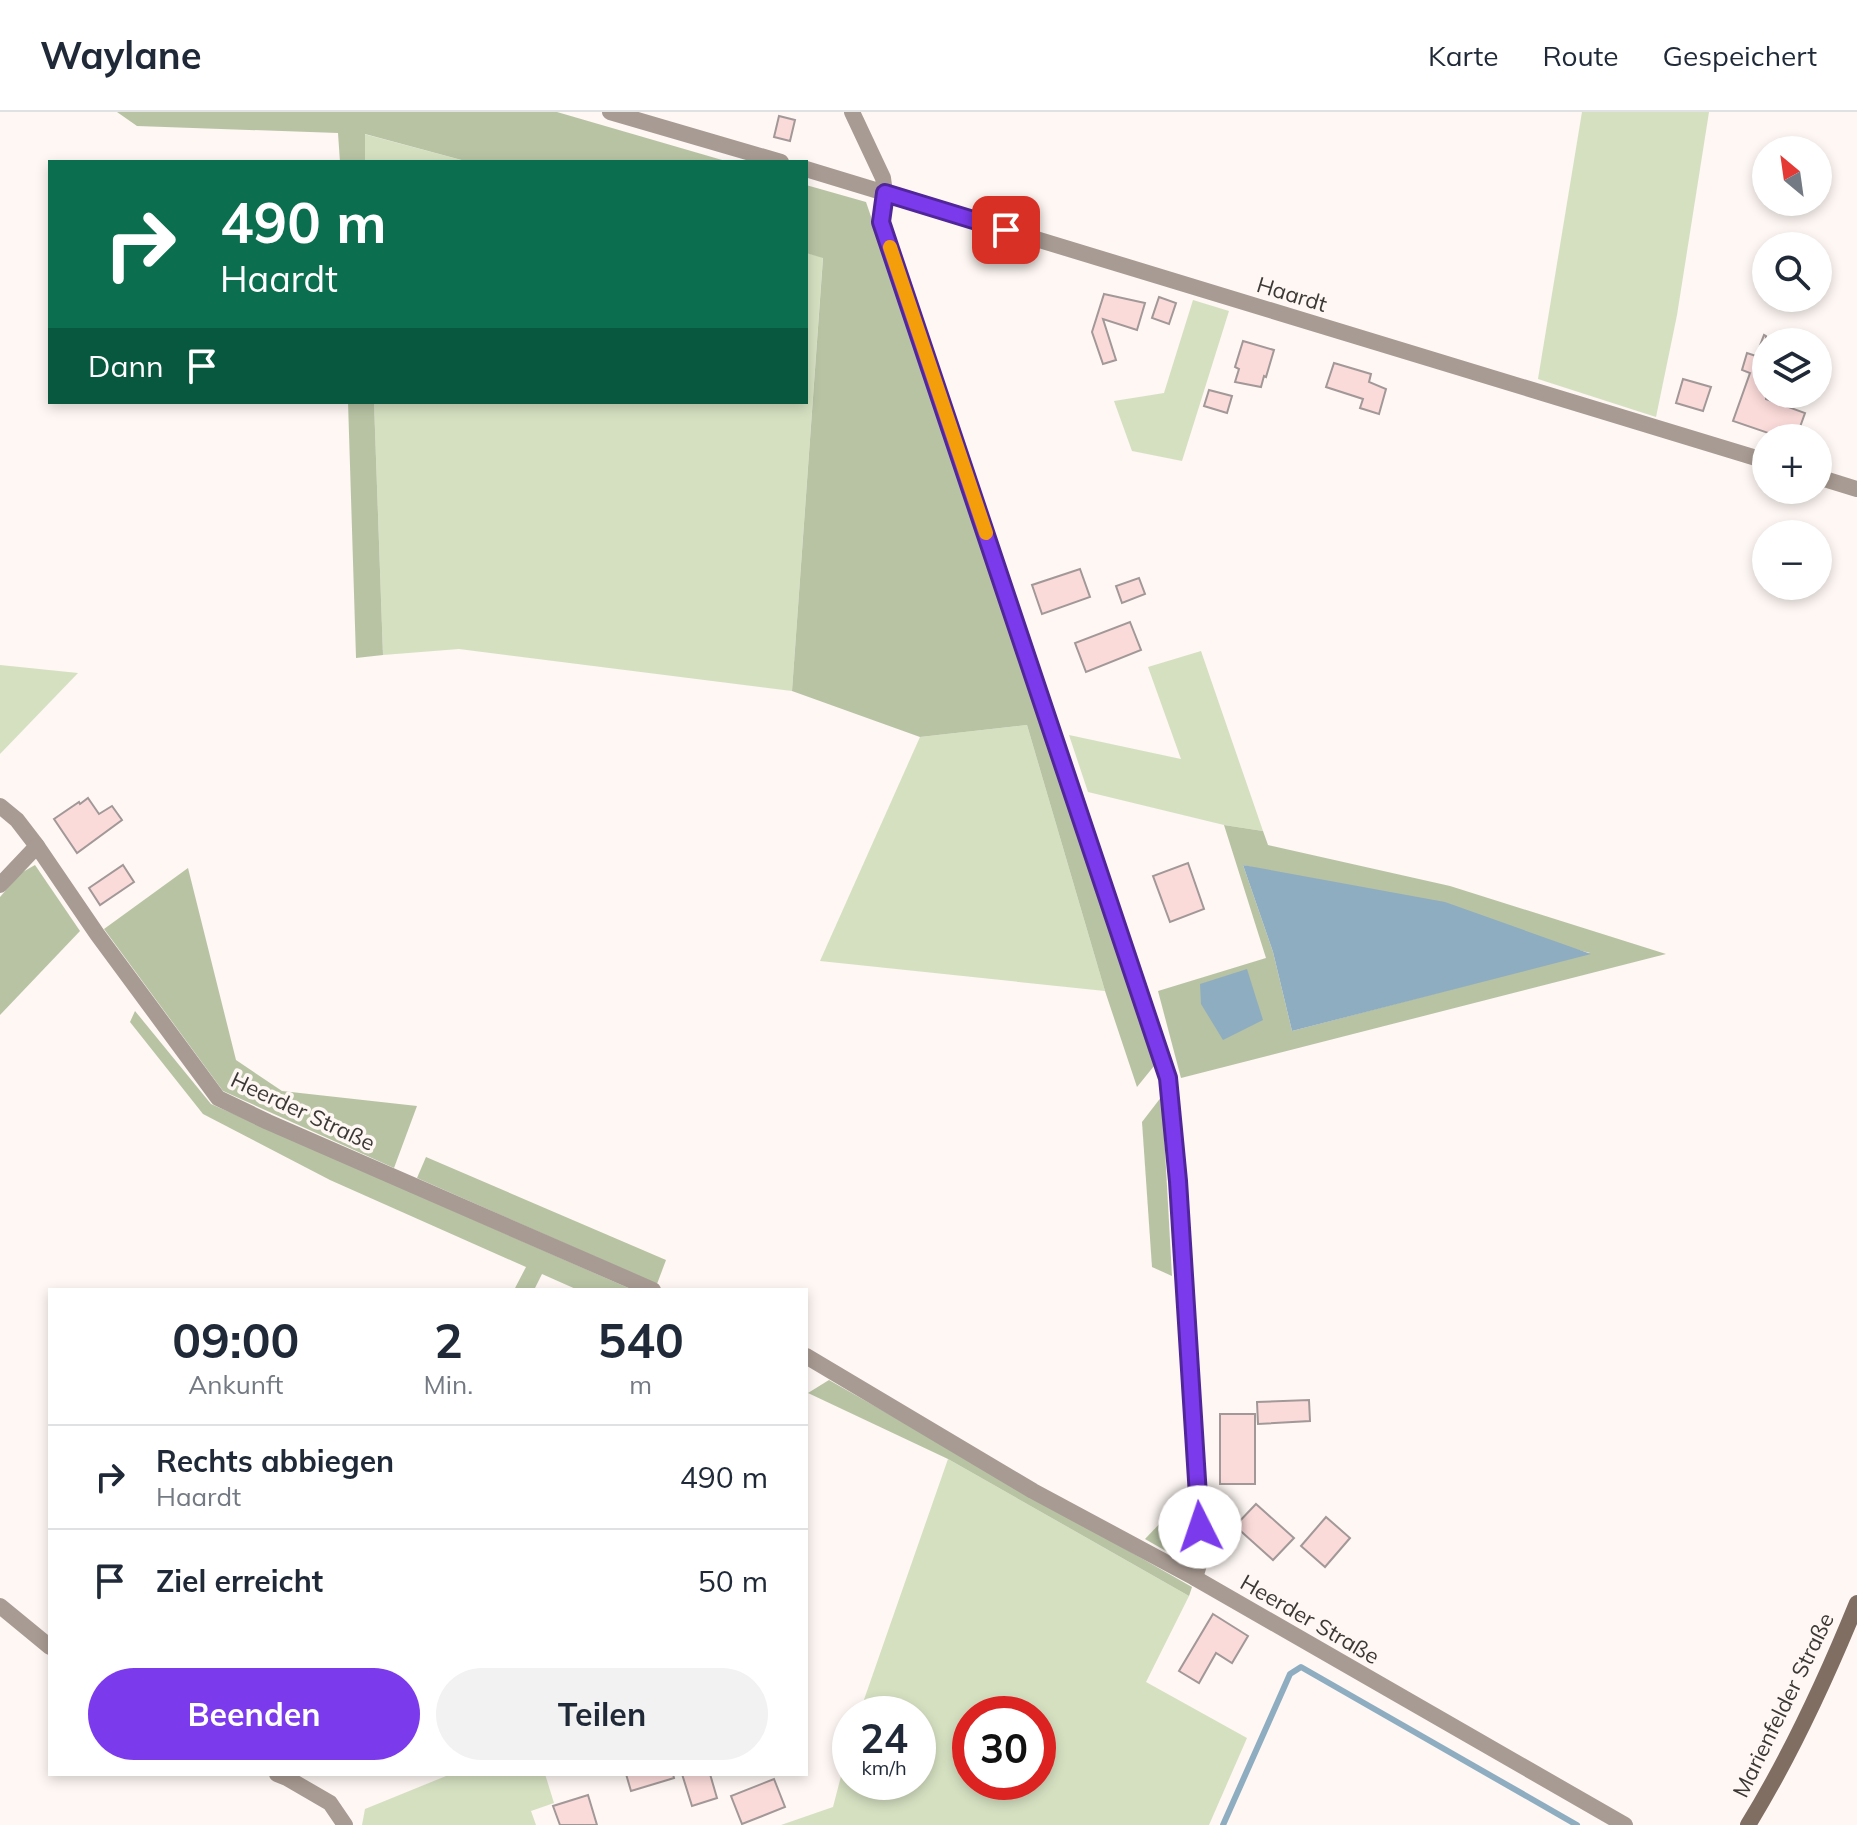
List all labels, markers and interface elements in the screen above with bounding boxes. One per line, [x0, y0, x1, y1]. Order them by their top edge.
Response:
text: Waylane [40, 31, 202, 79]
text: Karte [1428, 38, 1498, 73]
text: Route [1542, 38, 1619, 73]
text: Gespeichert [1663, 38, 1817, 73]
north arrow [1752, 136, 1832, 216]
map controls [1752, 136, 1832, 600]
text: 490 m [220, 187, 387, 257]
icon: right [88, 192, 192, 296]
pin [972, 196, 1040, 264]
icon: arrive [984, 208, 1028, 252]
button: search [1752, 232, 1832, 312]
text: Haardt [220, 256, 338, 301]
street label: Haardt [1253, 270, 1331, 318]
button: layers [1752, 328, 1832, 408]
icon: arrive [180, 344, 224, 388]
text: Dann [88, 347, 164, 385]
button: + [1752, 424, 1832, 504]
button: − [1752, 520, 1832, 600]
street label: Heerder Straße [226, 1065, 380, 1157]
text: 09:00 [172, 1310, 299, 1370]
text: 2 [434, 1310, 463, 1370]
text: 540 [597, 1310, 684, 1370]
text: Ankunft [188, 1368, 283, 1401]
text: Min. [424, 1368, 473, 1401]
text: m [629, 1368, 652, 1401]
text: Rechts abbiegen [156, 1442, 394, 1480]
icon: right [88, 1455, 132, 1499]
text: 490 m [680, 1458, 768, 1496]
text: Haardt [156, 1480, 241, 1513]
position arrow [1158, 1485, 1242, 1569]
icon: arrive [88, 1559, 132, 1603]
text: Ziel erreicht [156, 1562, 323, 1600]
text: 50 m [698, 1562, 768, 1600]
street label: Heerder Straße [1235, 1568, 1385, 1670]
street label: Marienfelder Straße [1726, 1608, 1840, 1802]
button: Beenden [88, 1668, 420, 1760]
button: Teilen [436, 1668, 768, 1760]
speed limit sign: 30 [952, 1696, 1056, 1800]
text: 24 [860, 1713, 908, 1763]
text: km/h [861, 1755, 907, 1780]

